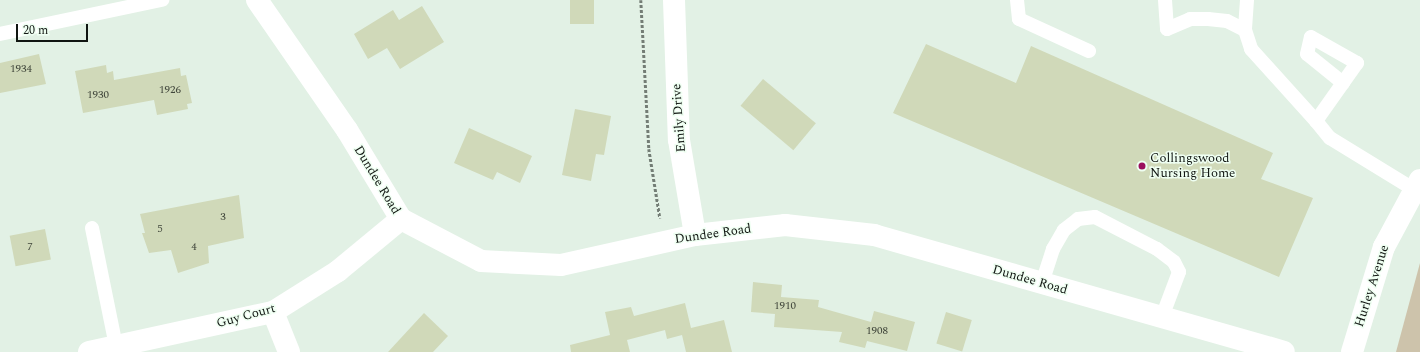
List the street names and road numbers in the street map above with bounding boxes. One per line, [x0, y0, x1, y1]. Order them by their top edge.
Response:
street label: Emily Drive [669, 83, 689, 153]
street label: Dundee Road [350, 143, 404, 217]
street label: Dundee Road [674, 221, 752, 247]
street label: Hurley Avenue [1351, 243, 1393, 329]
street label: Dundee Road [991, 262, 1069, 298]
street label: Guy Court [215, 301, 277, 331]

